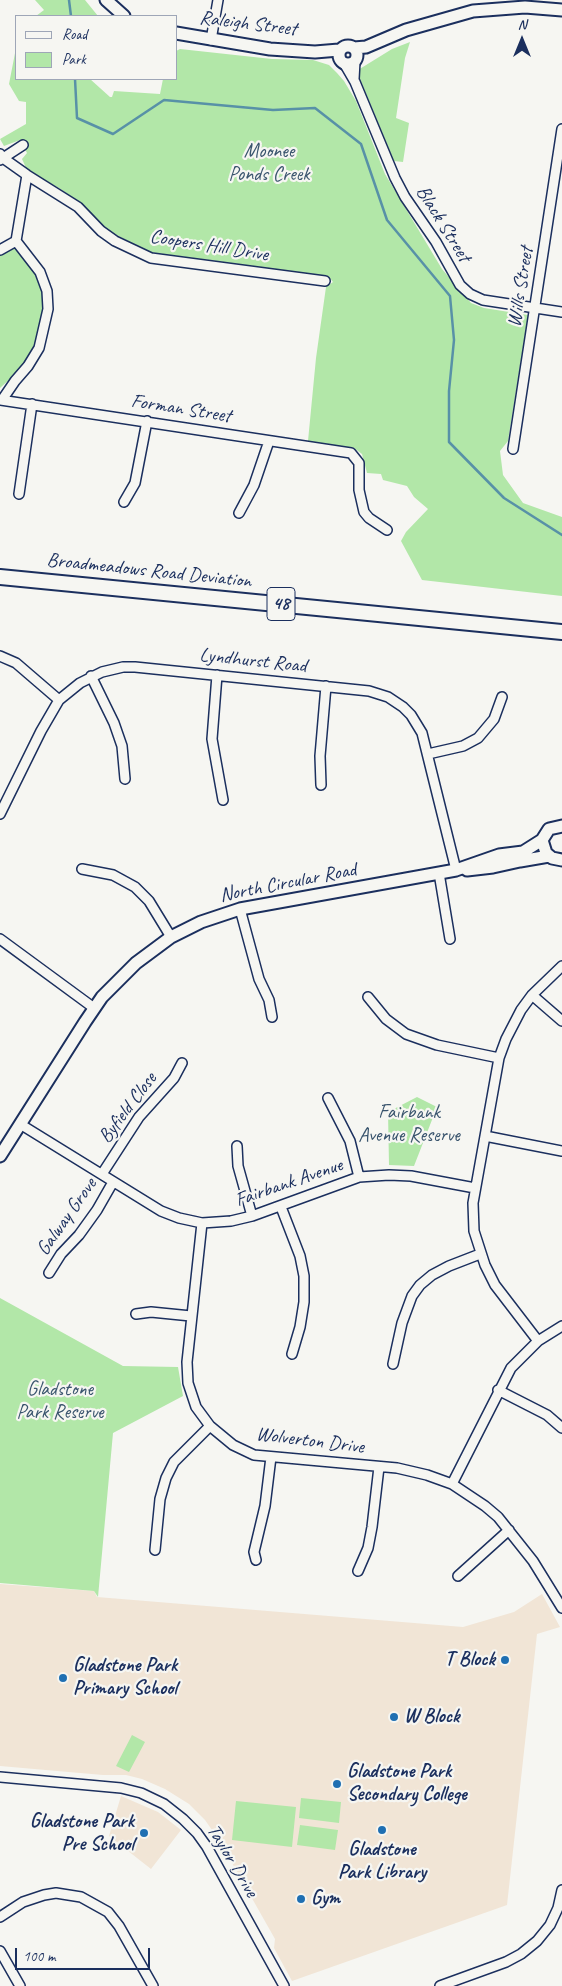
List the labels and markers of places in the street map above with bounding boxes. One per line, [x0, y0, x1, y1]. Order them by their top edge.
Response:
place label: T Block [445, 1648, 495, 1672]
place label: Gladstone Park Primary School [73, 1654, 177, 1701]
marker: T Block [499, 1654, 511, 1666]
marker: Gladstone Park Primary School [57, 1672, 69, 1684]
place label: W Block [404, 1705, 459, 1729]
marker: W Block [388, 1711, 400, 1723]
place label: Gladstone Park Secondary College [347, 1760, 467, 1807]
marker: Gladstone Park Secondary College [331, 1778, 343, 1790]
place label: Gladstone Park Pre School [30, 1810, 134, 1857]
marker: Gladstone Park Library [376, 1824, 388, 1836]
marker: Gladstone Park Pre School [138, 1827, 150, 1839]
place label: Gladstone Park Library [338, 1838, 426, 1885]
place label: Gym [311, 1887, 340, 1911]
marker: Gym [295, 1893, 307, 1905]

